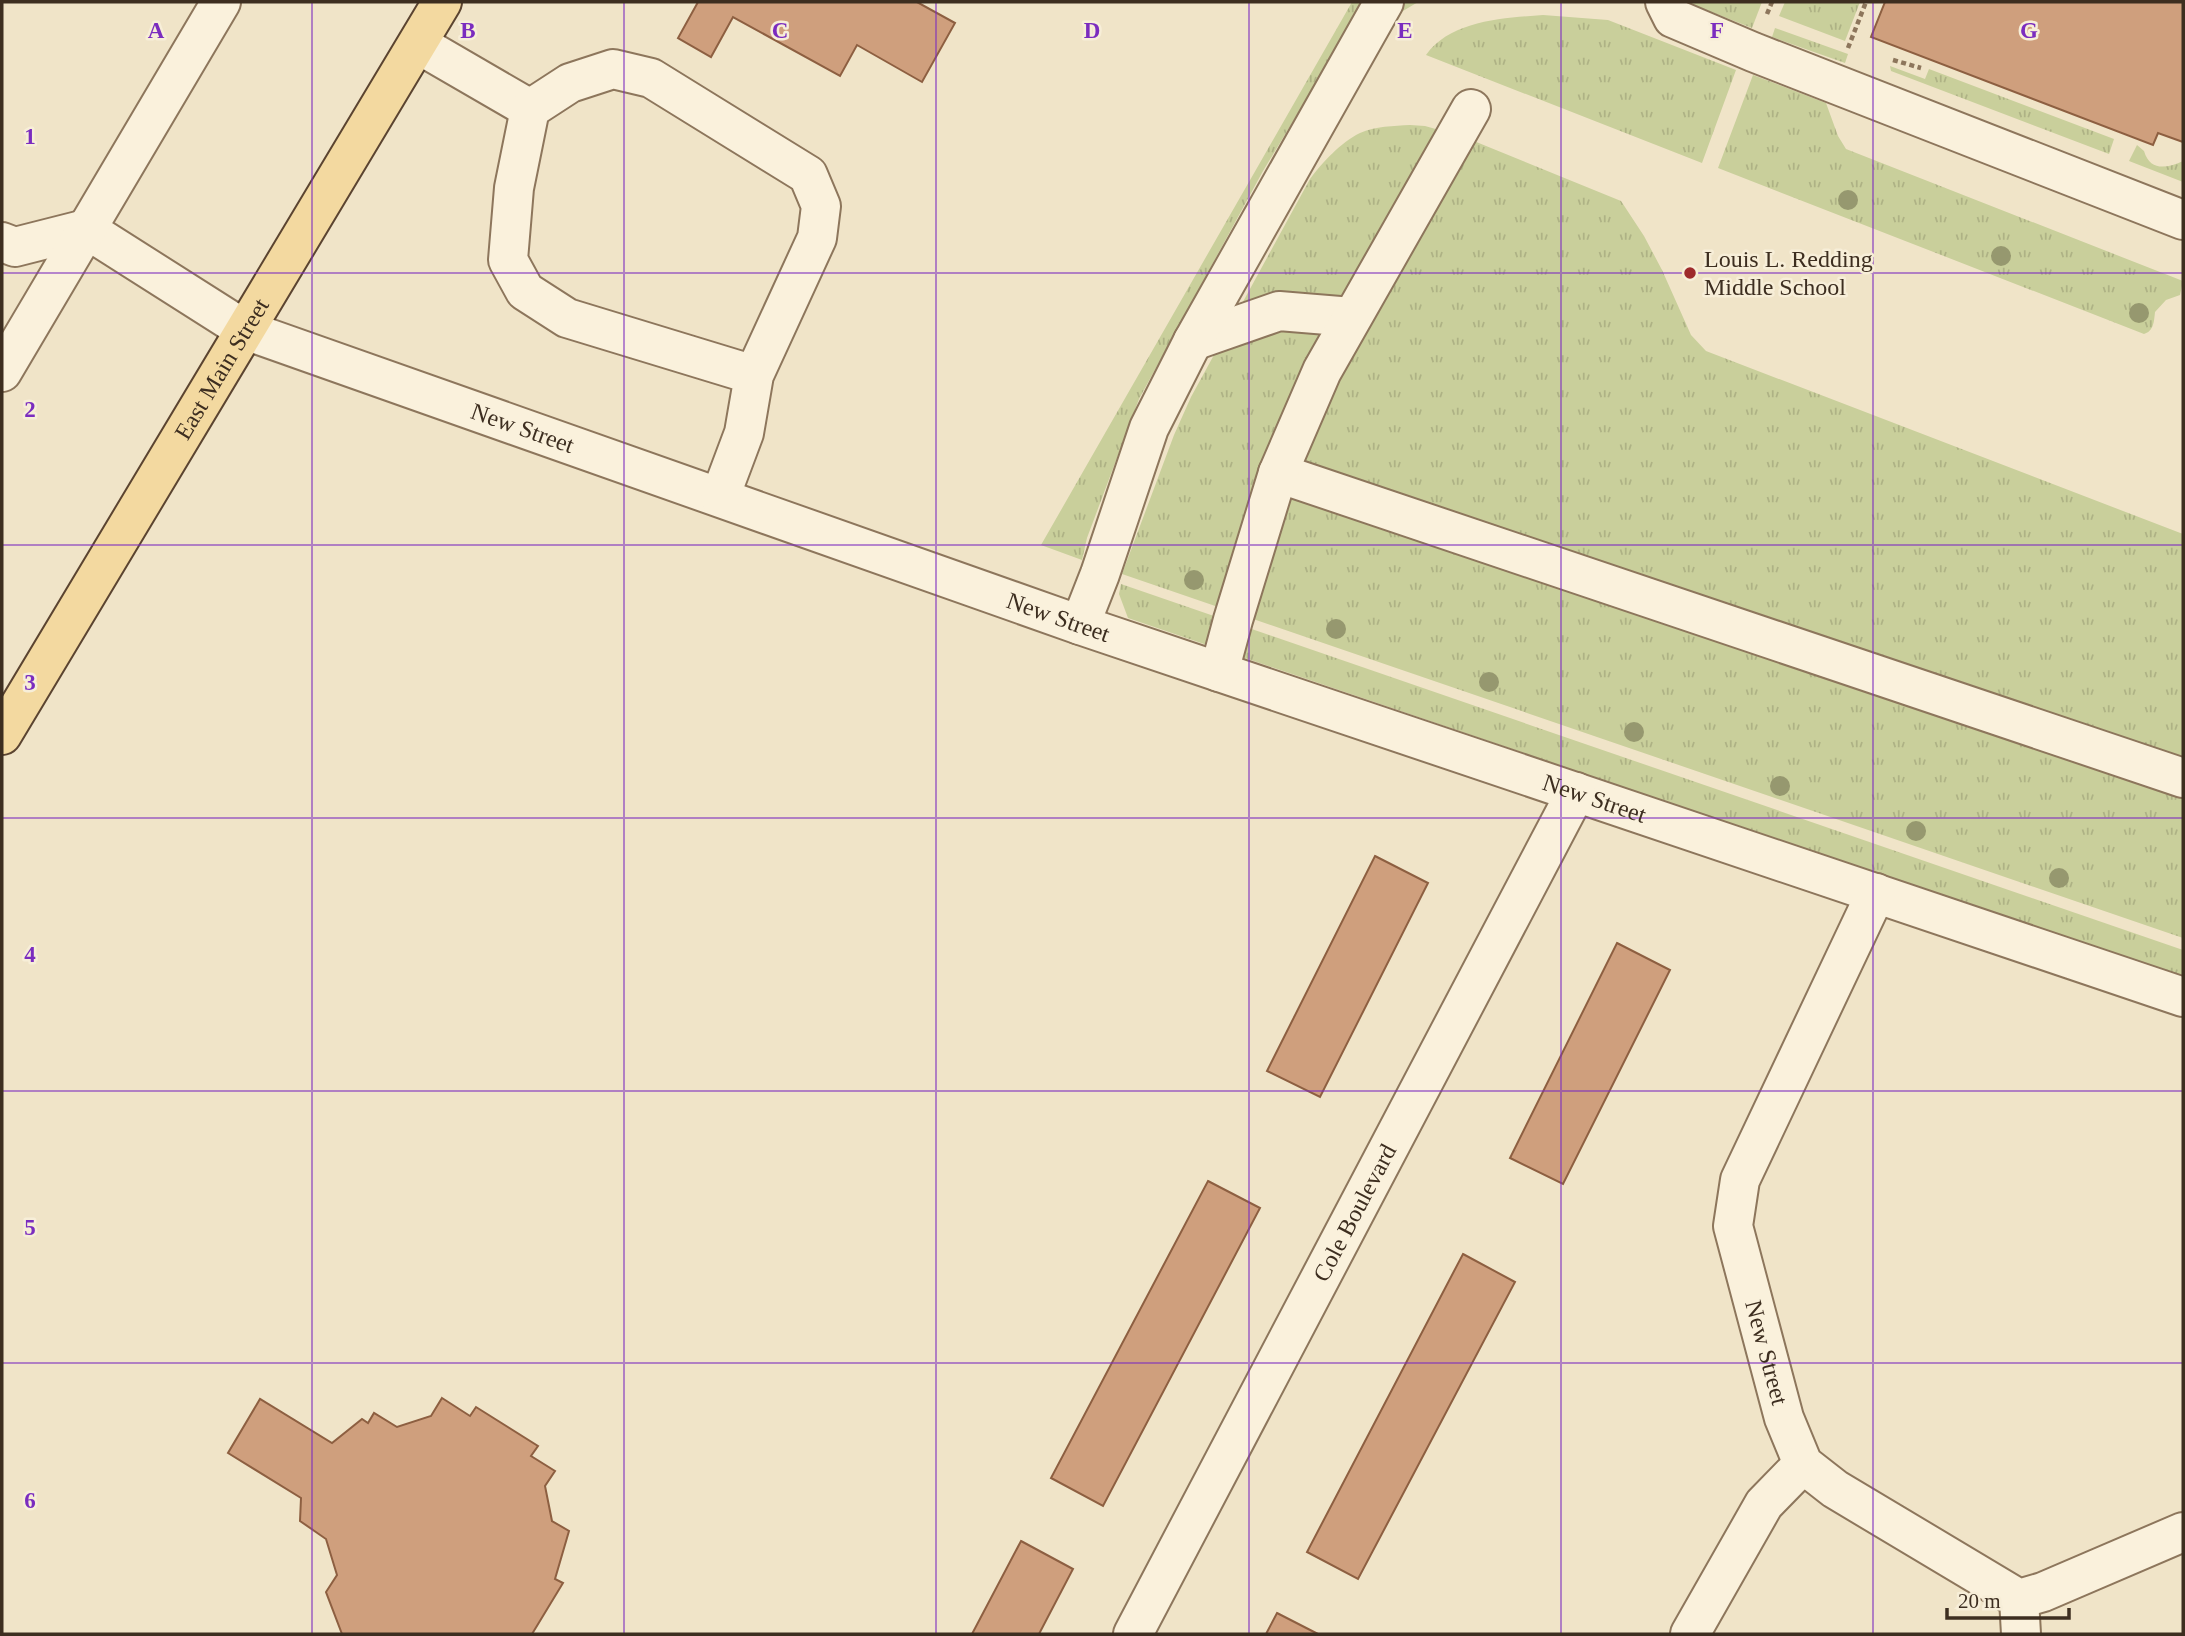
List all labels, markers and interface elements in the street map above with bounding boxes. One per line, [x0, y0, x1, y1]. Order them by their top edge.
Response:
text: A [148, 18, 165, 43]
text: B [460, 18, 476, 43]
text: C [772, 18, 788, 43]
text: D [1084, 18, 1100, 43]
text: E [1397, 18, 1413, 43]
text: F [1710, 18, 1724, 43]
text: G [2020, 18, 2038, 43]
text: 1 [24, 124, 36, 149]
place label: Louis L. Redding Middle School [1704, 246, 1873, 300]
marker: Louis L. Redding Middle School [1682, 265, 1698, 281]
street label: East Main Street [169, 293, 274, 444]
text: 2 [24, 397, 36, 422]
street label: New Street [468, 398, 578, 458]
street label: New Street [1003, 587, 1113, 647]
text: 3 [24, 670, 36, 695]
street label: New Street [1539, 769, 1650, 828]
text: 4 [24, 942, 36, 967]
street label: Cole Boulevard [1308, 1140, 1401, 1286]
text: 5 [24, 1215, 36, 1240]
street label: New Street [1740, 1297, 1793, 1408]
text: 6 [24, 1488, 36, 1513]
scale bar [1947, 1576, 2070, 1620]
text: 20 m [1958, 1589, 2001, 1613]

